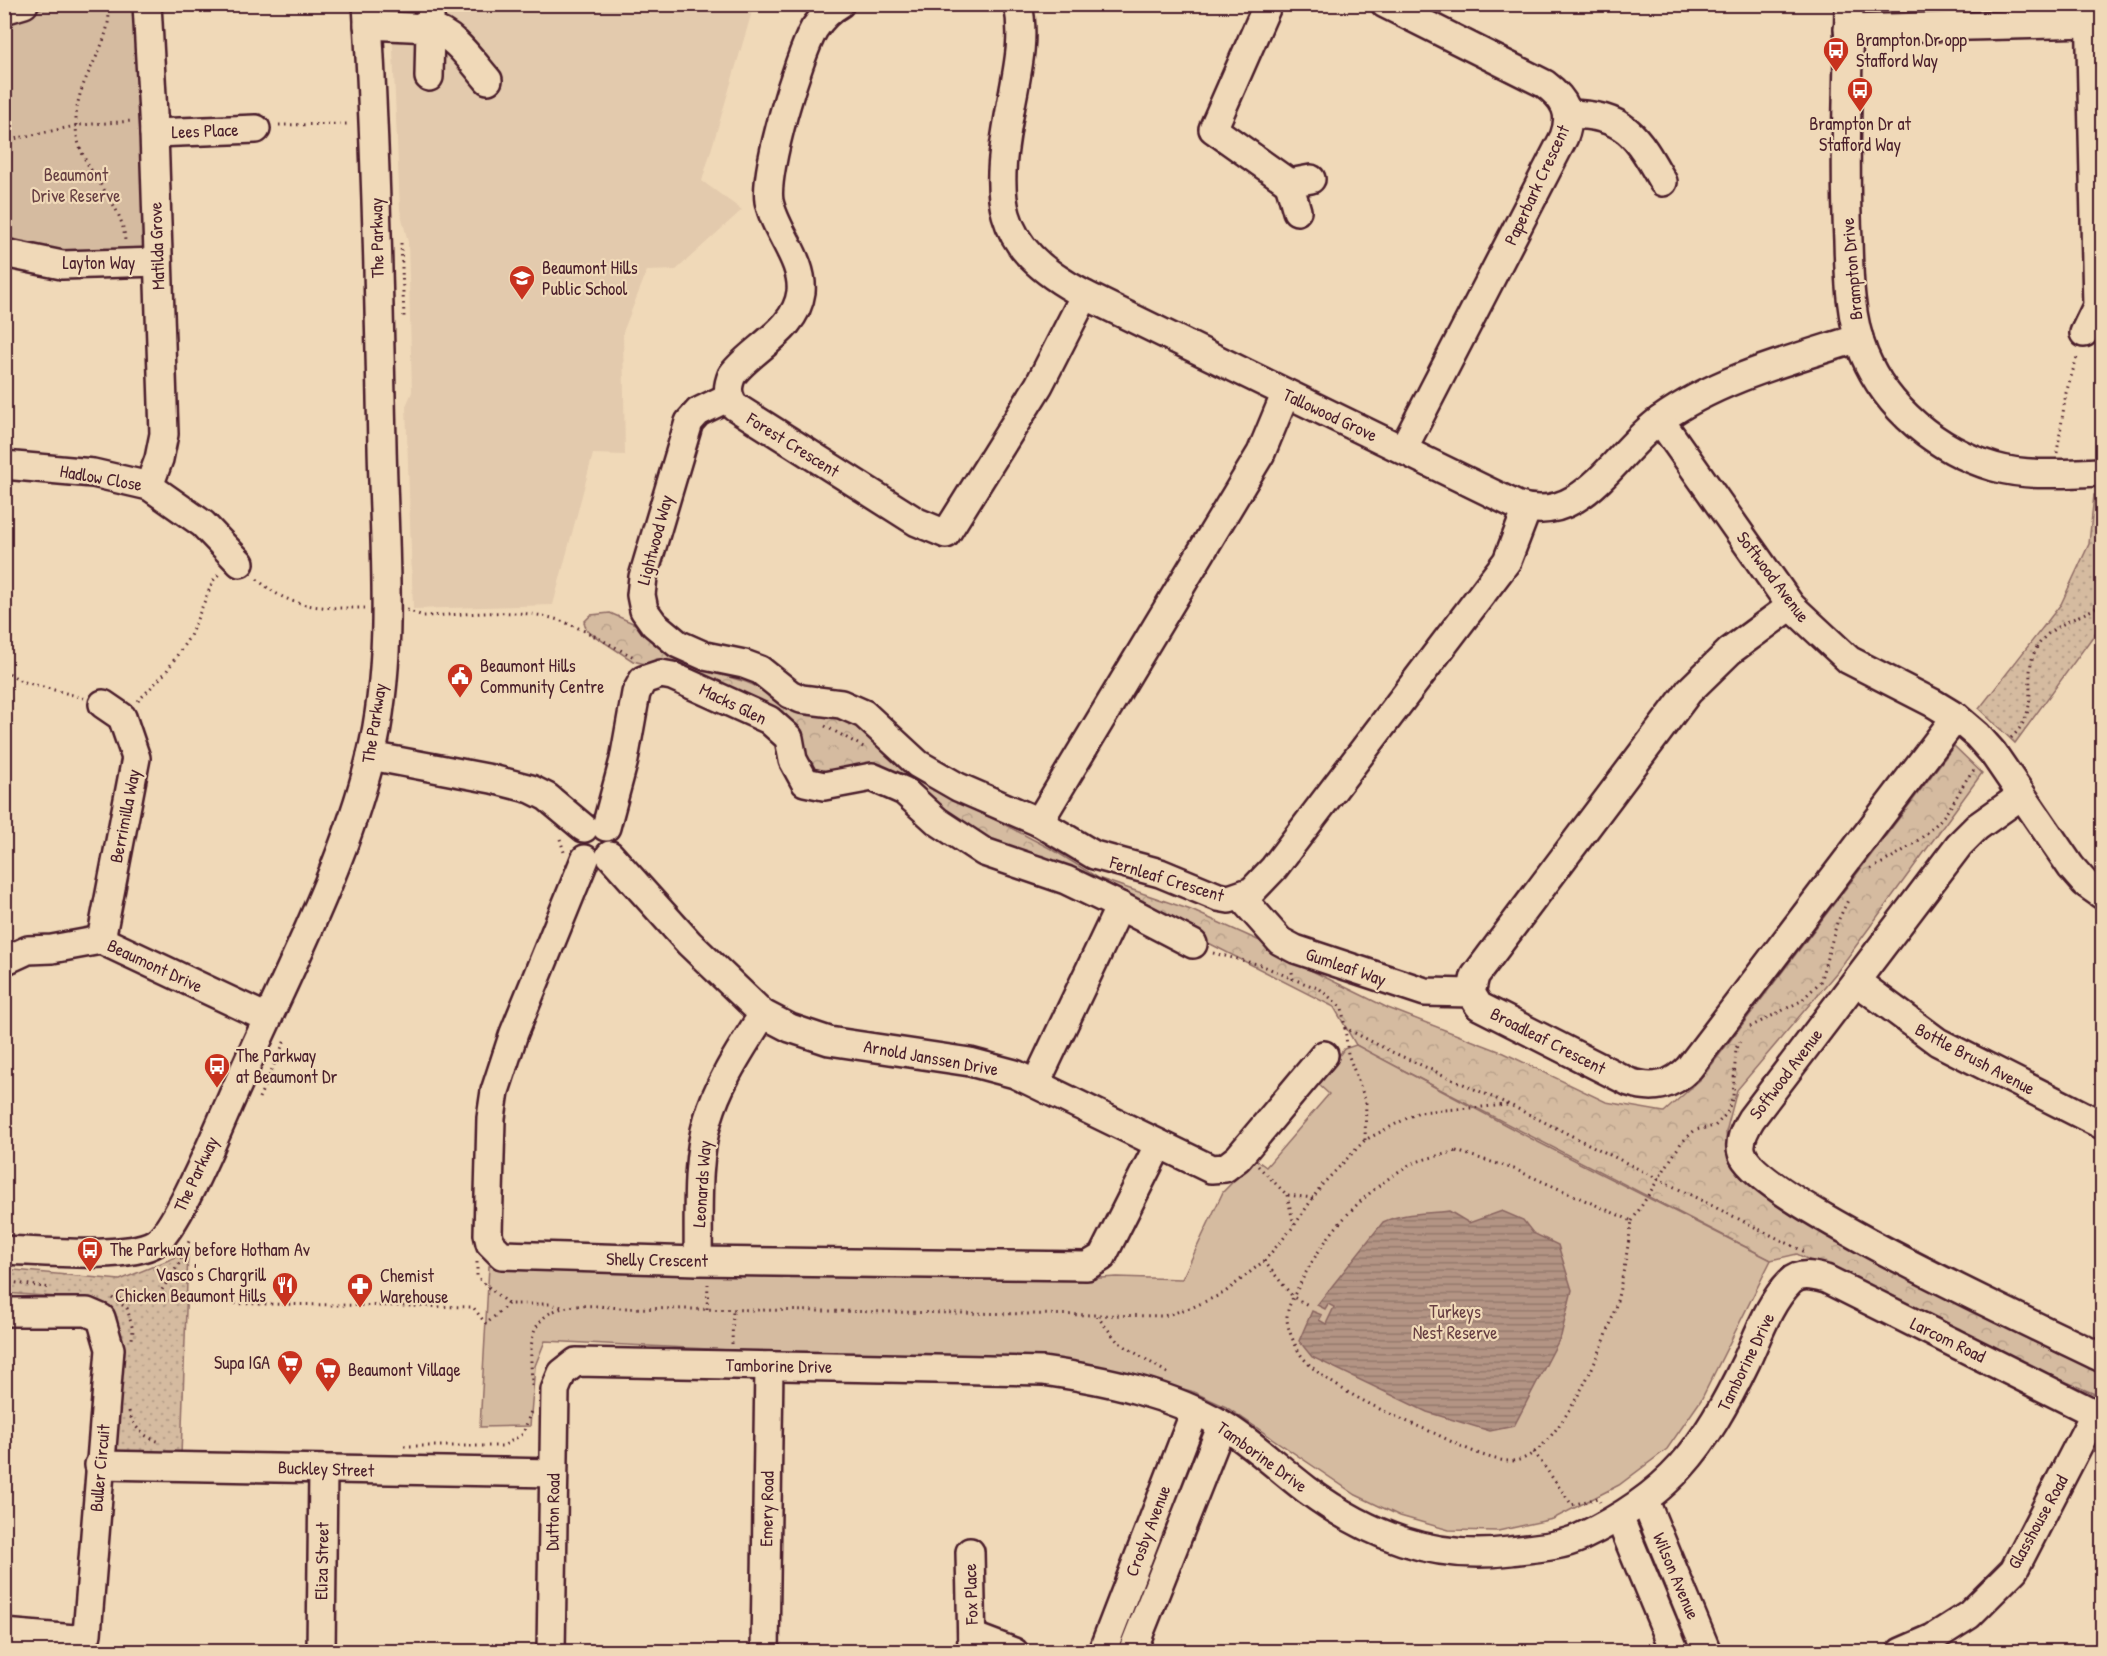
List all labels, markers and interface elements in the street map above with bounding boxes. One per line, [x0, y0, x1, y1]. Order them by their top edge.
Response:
place label: Brampton Dr opp Stafford Way [1856, 27, 1967, 73]
bus stop icon: Brampton Dr opp Stafford Way [1821, 35, 1851, 73]
bus stop icon: Brampton Dr at Stafford Way [1845, 75, 1875, 113]
place label: Brampton Dr at Stafford Way [1809, 111, 1912, 157]
street label: Lees Place [171, 117, 239, 144]
street label: Paperbark Crescent [1498, 120, 1576, 249]
park label: Beaumont Drive Reserve [32, 162, 120, 208]
street label: The Parkway [363, 197, 390, 278]
street label: Matilda Grove [142, 202, 171, 291]
street label: Brampton Drive [1835, 217, 1868, 321]
street label: Layton Way [63, 250, 136, 275]
place label: Beaumont Hills Public School [542, 255, 638, 301]
school or university icon: Beaumont Hills Public School [507, 263, 537, 301]
street label: Tallowood Grove [1279, 382, 1382, 447]
street label: Forest Crescent [741, 406, 845, 483]
street label: Hadlow Close [58, 458, 144, 497]
street label: Lightwood Way [631, 492, 679, 588]
street label: Softwood Avenue [1731, 526, 1816, 627]
place label: Beaumont Hills Community Centre [480, 653, 604, 699]
public building icon: Beaumont Hills Community Centre [445, 661, 475, 699]
street label: Macks Glen [695, 677, 771, 731]
street label: The Parkway [355, 681, 392, 765]
street label: Berrimilla Way [103, 766, 146, 865]
street label: Fernleaf Crescent [1106, 849, 1228, 908]
street label: Beaumont Drive [104, 933, 207, 999]
street label: Gumleaf Way [1303, 941, 1390, 992]
street label: Broadleaf Crescent [1486, 1001, 1611, 1081]
street label: Bottle Brush Avenue [1911, 1016, 2040, 1101]
street label: Softwood Avenue [1743, 1023, 1828, 1124]
street label: Arnold Janssen Drive [862, 1033, 1000, 1082]
place label: The Parkway at Beaumont Dr [236, 1043, 337, 1089]
bus stop icon: The Parkway at Beaumont Dr [202, 1051, 232, 1089]
street label: The Parkway [167, 1132, 224, 1216]
street label: Leonards Way [686, 1139, 717, 1228]
bus stop icon: The Parkway before Hotham Av [75, 1235, 105, 1273]
place label: The Parkway before Hotham Av [110, 1237, 310, 1262]
street label: Shelly Crescent [606, 1246, 709, 1273]
place label: Vasco's Chargrill Chicken Beaumont Hills [115, 1262, 266, 1308]
place label: Chemist Warehouse [380, 1263, 448, 1309]
restaurant icon: Vasco's Chargrill Chicken Beaumont Hills [270, 1270, 300, 1308]
pharmacy icon: Chemist Warehouse [345, 1271, 375, 1309]
park label: Turkeys Nest Reserve [1413, 1299, 1497, 1345]
street label: Tamborine Drive [1711, 1308, 1780, 1415]
street label: Larcom Road [1906, 1311, 1990, 1368]
supermarket icon: Supa IGA [275, 1348, 305, 1386]
place label: Supa IGA [214, 1350, 270, 1375]
street label: Tamborine Drive [725, 1352, 833, 1379]
supermarket icon: Beaumont Village [313, 1355, 343, 1393]
place label: Beaumont Village [348, 1357, 461, 1382]
street label: Tamborine Drive [1212, 1415, 1313, 1498]
street label: Buller Circuit [83, 1422, 116, 1513]
street label: Buckley Street [277, 1454, 375, 1483]
street label: Glasshouse Road [2001, 1470, 2074, 1573]
street label: Emery Road [753, 1471, 780, 1547]
street label: Dutton Road [539, 1473, 566, 1551]
street label: Crosby Avenue [1119, 1482, 1176, 1580]
street label: Eliza Street [308, 1521, 335, 1600]
street label: Wilson Avenue [1647, 1529, 1706, 1623]
street label: Fox Place [957, 1563, 984, 1626]

